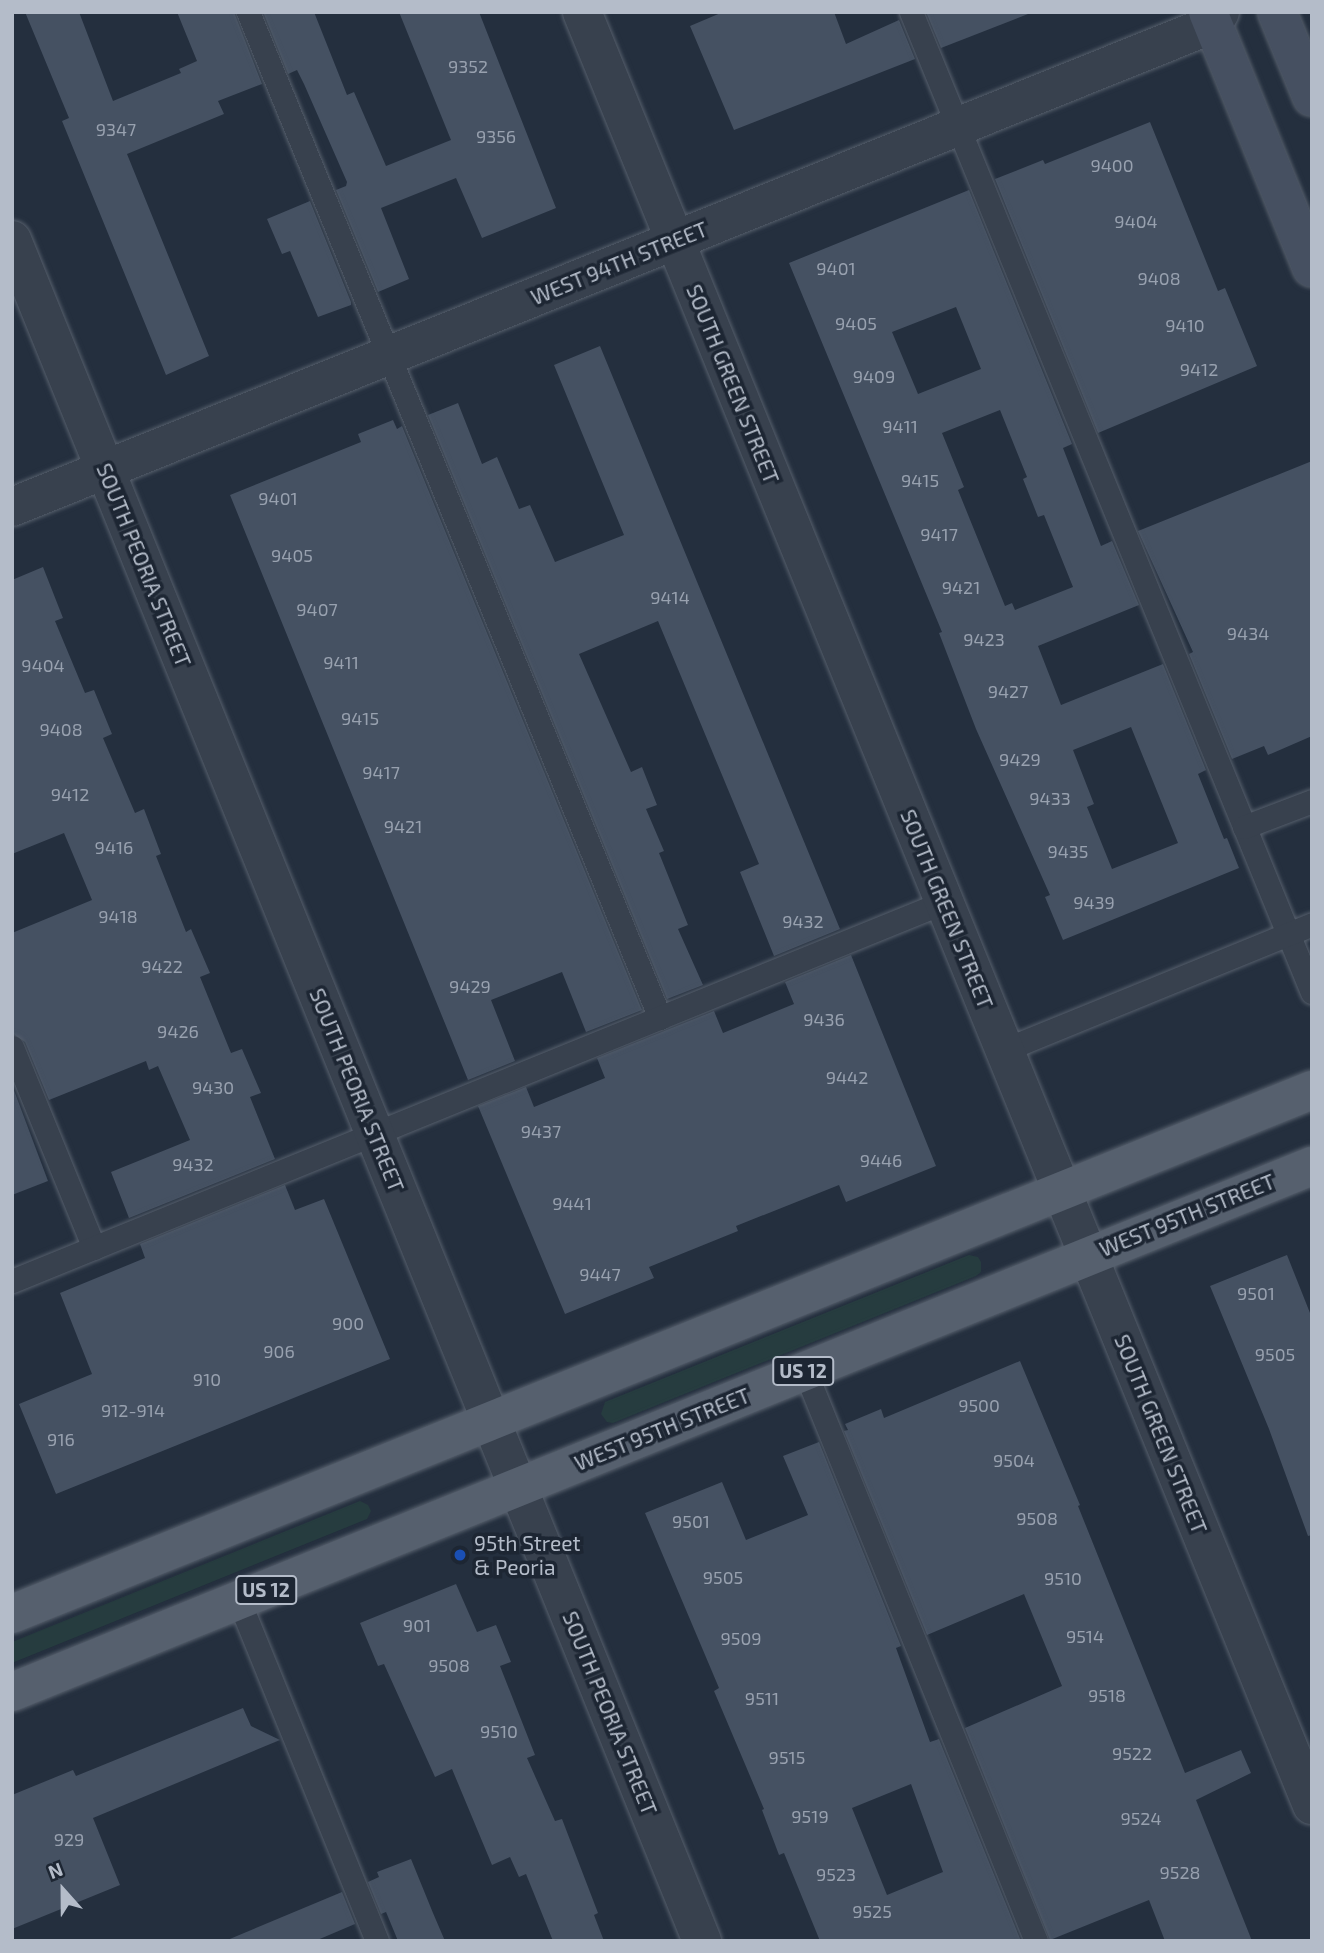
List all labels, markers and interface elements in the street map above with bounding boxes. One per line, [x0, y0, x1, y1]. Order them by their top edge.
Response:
house number: 9352 [448, 55, 488, 77]
house number: 9347 [96, 118, 136, 140]
house number: 9356 [476, 125, 516, 147]
house number: 9400 [1090, 154, 1134, 176]
house number: 9404 [1114, 210, 1158, 232]
street label: WEST 94TH STREET [527, 216, 711, 310]
house number: 9401 [816, 257, 856, 279]
house number: 9408 [1137, 267, 1181, 289]
street label: SOUTH GREEN STREET [682, 281, 784, 487]
house number: 9405 [835, 312, 877, 334]
house number: 9410 [1165, 314, 1205, 336]
house number: 9412 [1180, 358, 1218, 380]
house number: 9409 [853, 365, 895, 387]
house number: 9411 [882, 415, 918, 437]
street label: SOUTH PEORIA STREET [92, 459, 196, 671]
house number: 9415 [901, 469, 939, 491]
house number: 9401 [258, 487, 298, 509]
house number: 9417 [920, 523, 958, 545]
house number: 9405 [271, 544, 313, 566]
house number: 9421 [942, 576, 980, 598]
house number: 9414 [650, 586, 690, 608]
house number: 9407 [296, 598, 338, 620]
house number: 9434 [1227, 622, 1269, 644]
house number: 9423 [963, 628, 1005, 650]
house number: 9411 [323, 651, 359, 673]
house number: 9404 [21, 654, 65, 676]
house number: 9427 [988, 680, 1028, 702]
house number: 9415 [341, 707, 379, 729]
house number: 9408 [39, 718, 83, 740]
house number: 9429 [999, 748, 1041, 770]
house number: 9417 [362, 761, 400, 783]
house number: 9412 [51, 783, 89, 805]
house number: 9433 [1029, 787, 1071, 809]
street label: SOUTH GREEN STREET [896, 806, 998, 1012]
house number: 9421 [384, 815, 422, 837]
house number: 9416 [95, 836, 133, 858]
house number: 9435 [1047, 840, 1089, 862]
house number: 9439 [1073, 891, 1115, 913]
house number: 9418 [98, 905, 138, 927]
house number: 9432 [782, 910, 824, 932]
house number: 9422 [141, 955, 183, 977]
house number: 9429 [449, 975, 491, 997]
street label: SOUTH PEORIA STREET [305, 984, 409, 1196]
house number: 9436 [803, 1008, 845, 1030]
house number: 9426 [157, 1020, 199, 1042]
house number: 9442 [826, 1066, 868, 1088]
house number: 9430 [192, 1076, 234, 1098]
house number: 9437 [521, 1120, 561, 1142]
house number: 9446 [860, 1149, 902, 1171]
house number: 9432 [172, 1153, 214, 1175]
street label: WEST 95TH STREET [1095, 1168, 1279, 1262]
house number: 9441 [552, 1192, 592, 1214]
house number: 9447 [579, 1263, 621, 1285]
house number: 9501 [1237, 1282, 1275, 1304]
house number: 900 [332, 1312, 364, 1334]
street label: SOUTH GREEN STREET [1110, 1331, 1212, 1537]
house number: 906 [263, 1340, 295, 1362]
house number: 9505 [1255, 1343, 1295, 1365]
road number: US 12 [772, 1356, 834, 1386]
house number: 910 [193, 1368, 221, 1390]
street label: WEST 95TH STREET [570, 1382, 754, 1476]
house number: 9500 [958, 1394, 1000, 1416]
house number: 912-914 [101, 1399, 165, 1421]
house number: 916 [47, 1428, 75, 1450]
house number: 9504 [993, 1449, 1035, 1471]
house number: 9508 [1016, 1507, 1058, 1529]
house number: 9501 [672, 1510, 710, 1532]
place label: 95th Street & Peoria [474, 1530, 581, 1580]
marker: 95th Street & Peoria [452, 1547, 468, 1563]
house number: 9505 [703, 1566, 743, 1588]
house number: 9510 [1044, 1567, 1082, 1589]
road number: US 12 [234, 1574, 298, 1606]
street label: SOUTH PEORIA STREET [558, 1607, 662, 1819]
house number: 901 [403, 1614, 431, 1636]
house number: 9514 [1066, 1625, 1104, 1647]
house number: 9509 [720, 1627, 762, 1649]
house number: 9508 [428, 1654, 470, 1676]
house number: 9518 [1088, 1684, 1126, 1706]
house number: 9511 [745, 1687, 779, 1709]
house number: 9510 [480, 1720, 518, 1742]
house number: 9522 [1112, 1742, 1152, 1764]
house number: 9515 [769, 1746, 805, 1768]
house number: 9519 [791, 1805, 829, 1827]
house number: 9524 [1120, 1807, 1162, 1829]
house number: 929 [54, 1828, 84, 1850]
north arrow [28, 1855, 98, 1925]
text: N [45, 1857, 66, 1883]
house number: 9528 [1160, 1861, 1200, 1883]
house number: 9523 [816, 1863, 856, 1885]
house number: 9525 [852, 1900, 892, 1922]

